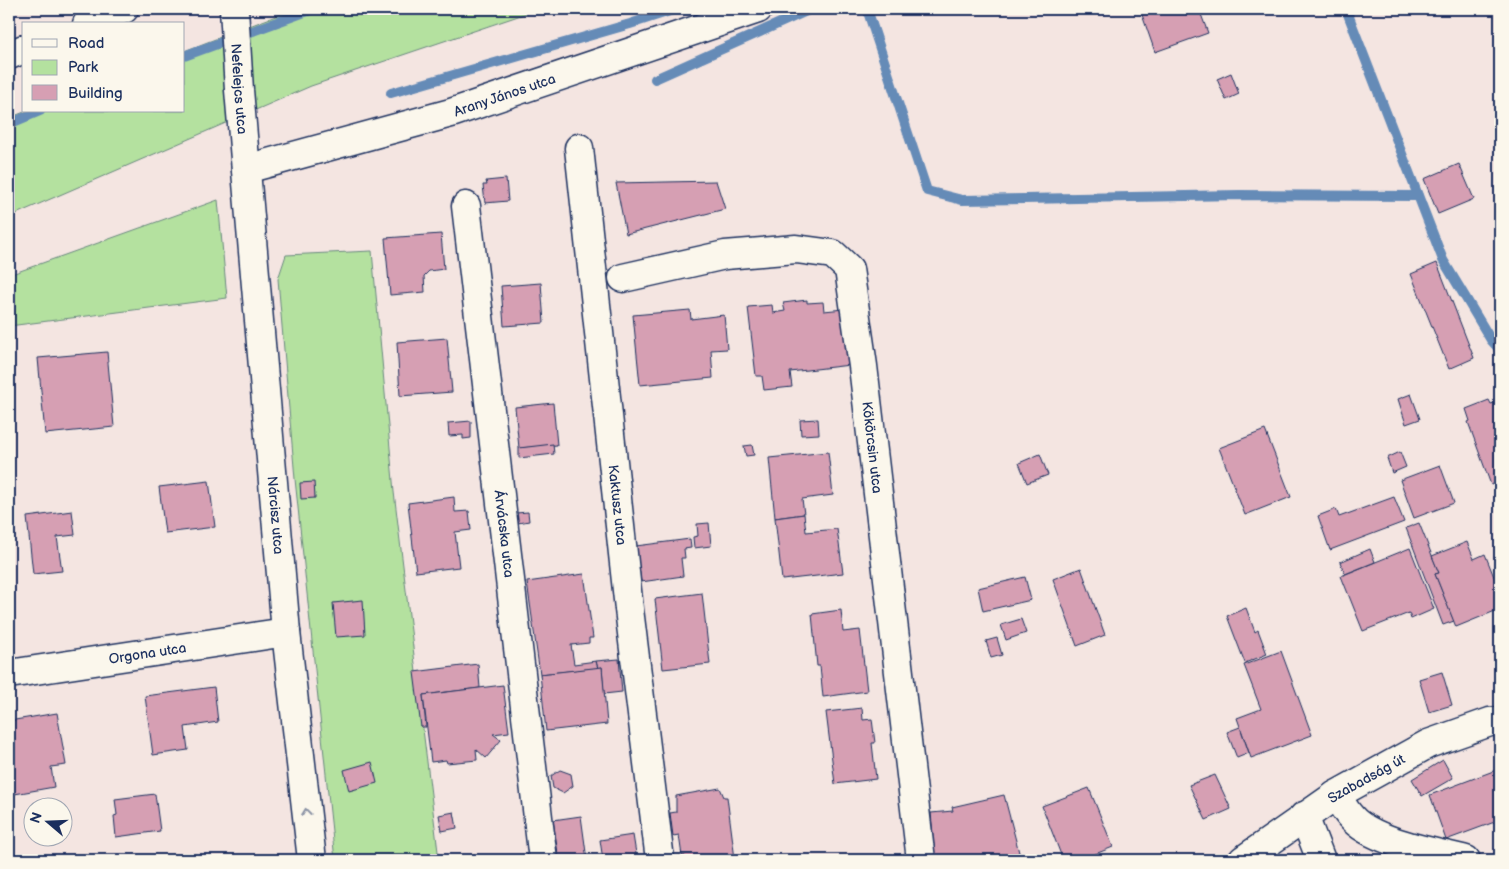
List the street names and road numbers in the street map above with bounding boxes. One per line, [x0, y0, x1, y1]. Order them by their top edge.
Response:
street label: Nefelejcs utca [227, 43, 251, 135]
street label: Arany János utca [452, 70, 558, 120]
street label: Kökörcsin utca [858, 400, 886, 494]
street label: Kaktusz utca [604, 464, 630, 546]
street label: Nárcisz utca [264, 475, 287, 555]
street label: Árvácska utca [490, 489, 518, 579]
street label: Orgona utca [108, 639, 188, 668]
street label: Szabadság út [1325, 750, 1409, 807]

